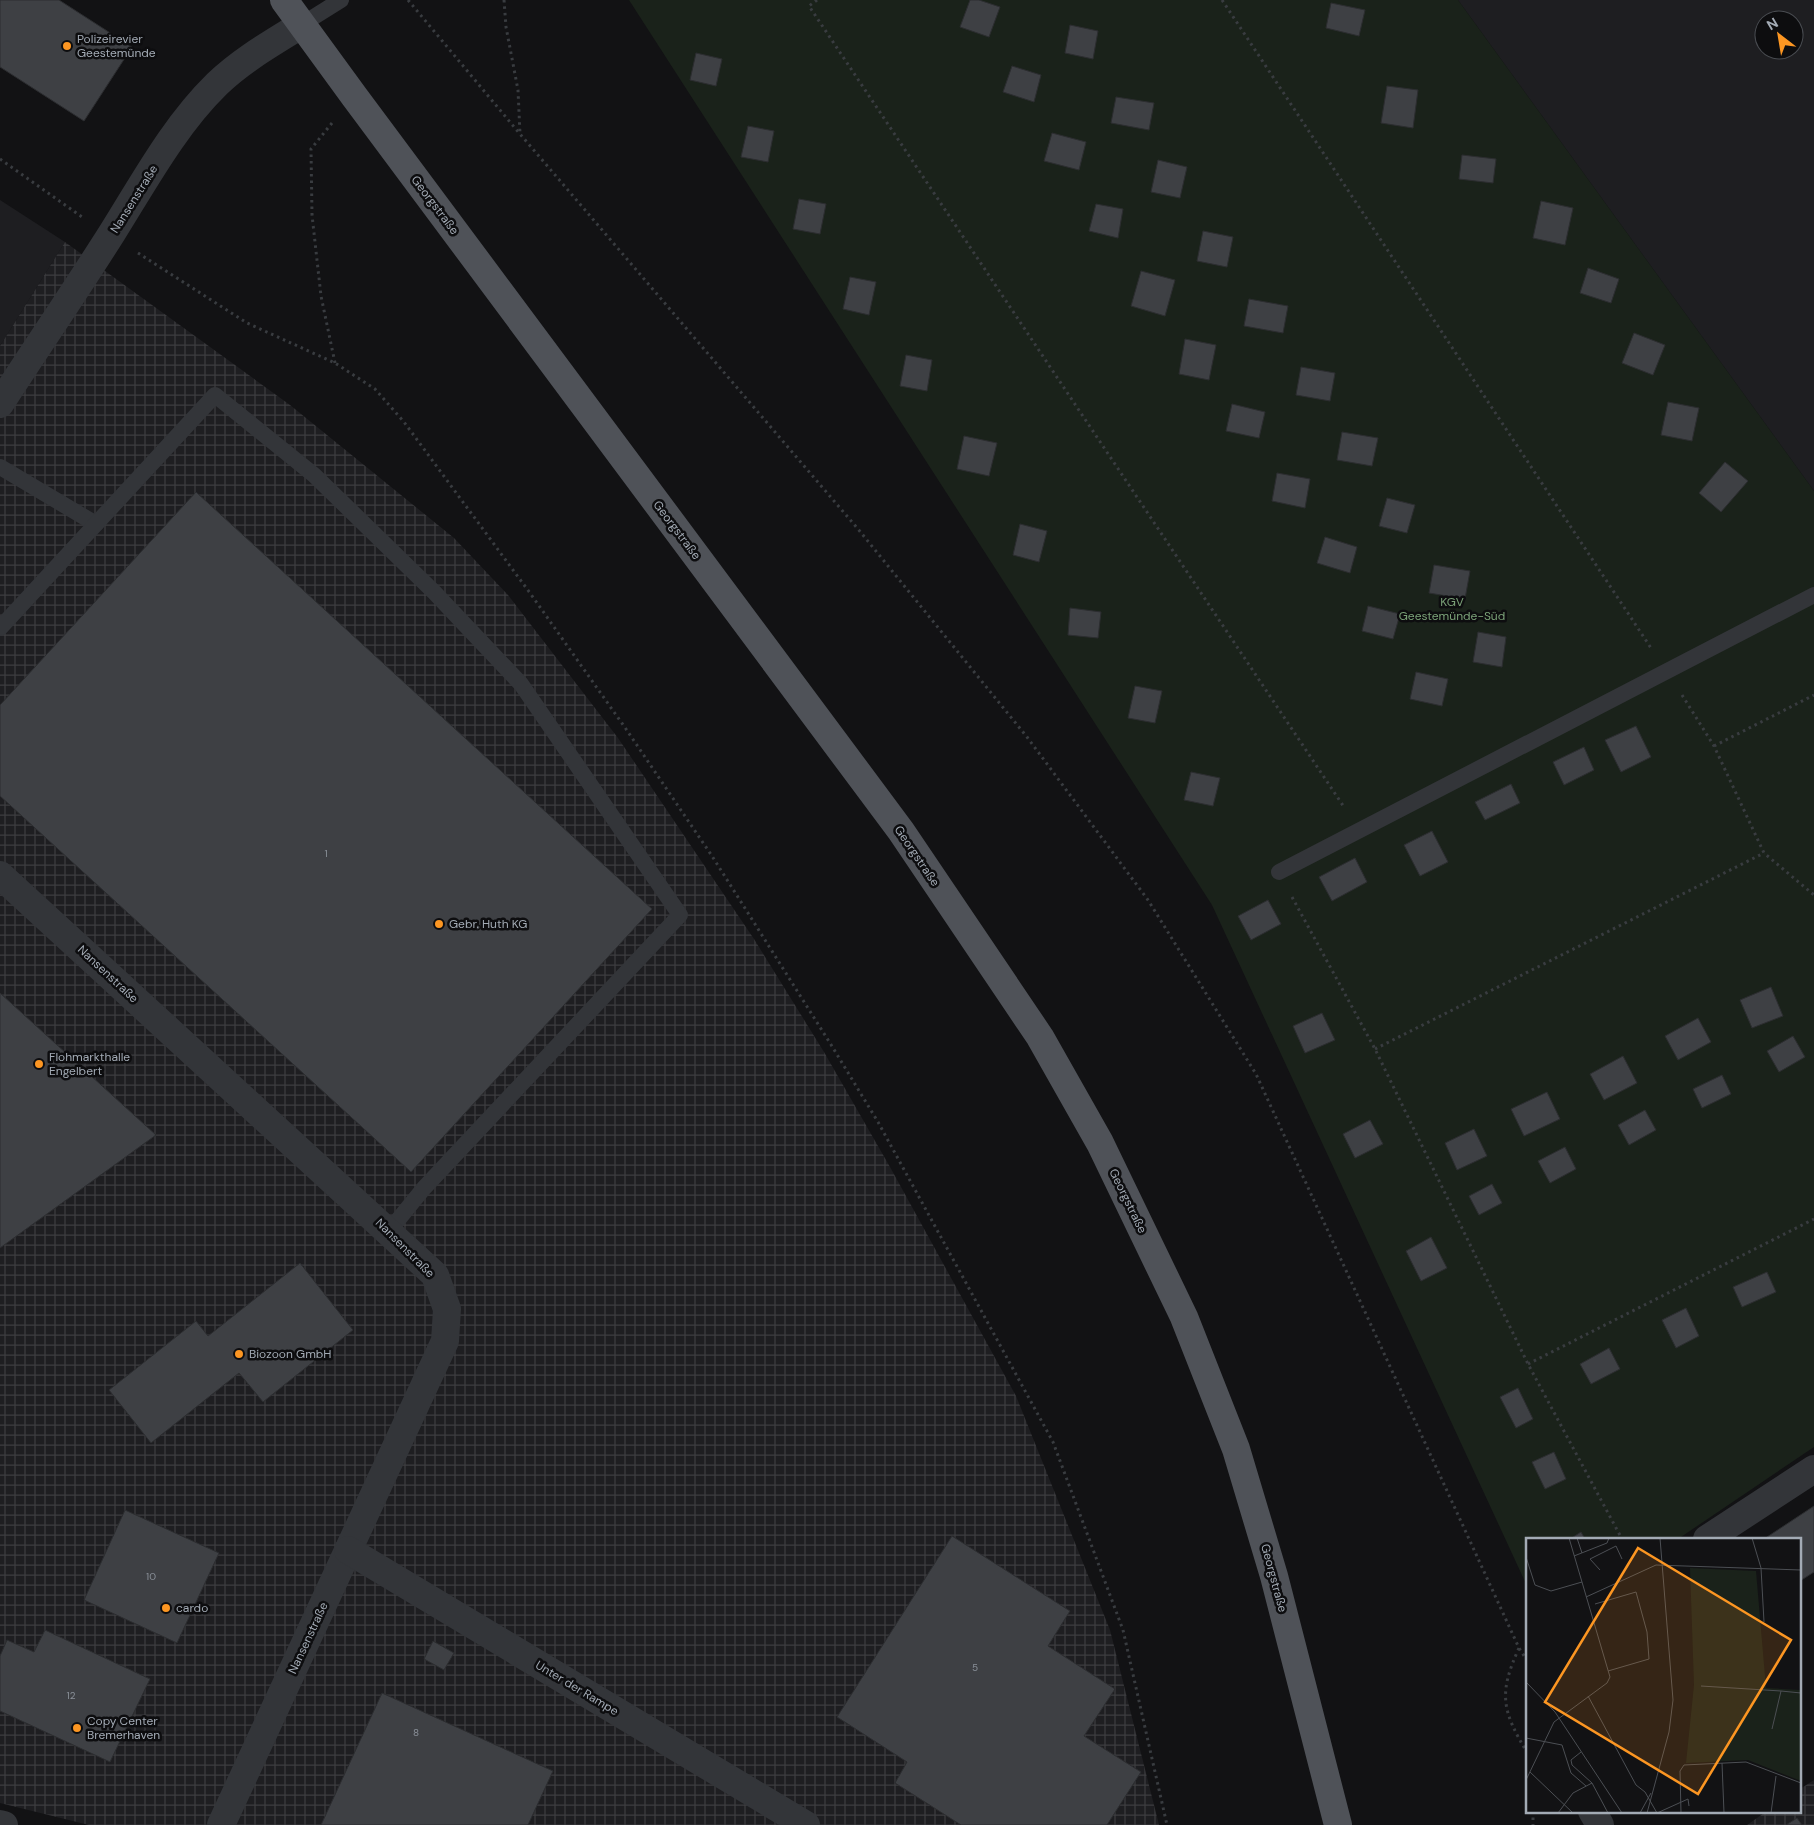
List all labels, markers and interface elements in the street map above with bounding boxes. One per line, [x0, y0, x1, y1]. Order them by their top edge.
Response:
north arrow [1754, 10, 1804, 60]
text: N [1763, 14, 1781, 34]
place label: Polizeirevier Geestemünde [77, 31, 156, 61]
marker: Polizeirevier Geestemünde [61, 40, 73, 52]
street label: Nansenstraße [107, 162, 161, 236]
street label: Georgstraße [408, 172, 463, 238]
street label: Georgstraße [650, 497, 705, 563]
park label: KGV Geestemünde-Süd [1399, 594, 1505, 624]
street label: Georgstraße [891, 822, 943, 890]
house number: 1 [324, 847, 328, 860]
place label: Gebr. Huth KG [449, 916, 527, 932]
marker: Gebr. Huth KG [433, 918, 445, 930]
street label: Nansenstraße [74, 942, 142, 1006]
place label: Flohmarkthalle Engelbert [49, 1049, 130, 1079]
marker: Flohmarkthalle Engelbert [33, 1058, 45, 1070]
street label: Georgstraße [1105, 1166, 1151, 1236]
street label: Nansenstraße [372, 1215, 438, 1281]
place label: Biozoon GmbH [249, 1346, 332, 1362]
marker: Biozoon GmbH [233, 1348, 245, 1360]
inset map [1526, 1538, 1802, 1812]
street label: Georgstraße [1257, 1542, 1291, 1614]
house number: 10 [146, 1570, 156, 1583]
street label: Nansenstraße [284, 1599, 332, 1676]
place label: cardo [176, 1600, 208, 1616]
marker: cardo [160, 1602, 172, 1614]
street label: Unter der Rampe [532, 1657, 622, 1719]
house number: 5 [972, 1661, 978, 1674]
house number: 12 [67, 1689, 76, 1702]
place label: Copy Center Bremerhaven [87, 1713, 160, 1743]
marker: Copy Center Bremerhaven [71, 1722, 83, 1734]
house number: 8 [413, 1726, 419, 1739]

